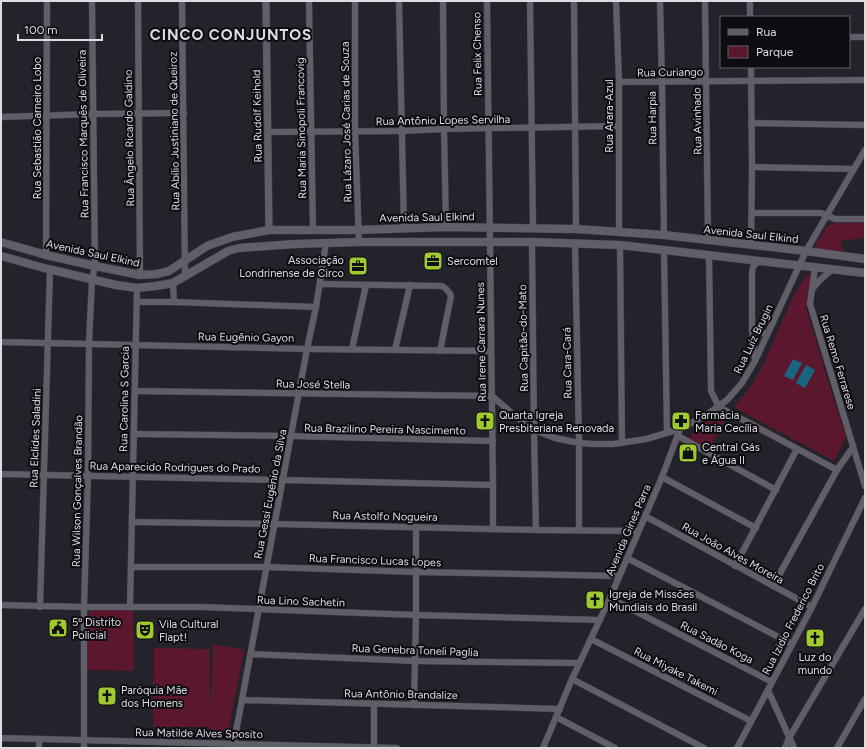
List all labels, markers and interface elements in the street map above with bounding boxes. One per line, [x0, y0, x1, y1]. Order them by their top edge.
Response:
street label: Rua Felix Chenso [470, 12, 485, 96]
scale bar [18, 16, 102, 42]
legend [720, 16, 850, 68]
text: 100 m [24, 23, 58, 37]
text: Rua [756, 25, 776, 39]
district label: CINCO CONJUNTOS [150, 26, 312, 44]
street label: Rua Lázaro José Carias de Souza [339, 41, 354, 203]
text: Parque [756, 45, 794, 59]
street label: Rua Francisco Marquês de Oliveira [76, 50, 91, 218]
street label: Rua Abílio Justiniano de Queiroz [167, 51, 182, 211]
street label: Rua Sebastião Carneiro Lobo [31, 57, 44, 199]
street label: Rua Maria Sinopoli Francovig [294, 57, 309, 199]
street label: Rua Curiango [637, 65, 703, 80]
street label: Rua Ângelo Ricardo Galdino [121, 69, 137, 207]
street label: Rua Rudolf Keihold [250, 69, 265, 163]
street label: Rua Arara-Azul [603, 79, 616, 153]
street label: Rua Avinhado [690, 87, 705, 155]
street label: Rua Harpia [646, 91, 659, 145]
street label: Rua Antônio Lopes Servilha [376, 113, 510, 128]
street label: Avenida Saul Elkind [379, 210, 475, 225]
street label: Avenida Saul Elkind [703, 223, 799, 246]
street label: Avenida Saul Elkind [45, 237, 141, 270]
office icon: Sercomtel [422, 250, 444, 272]
place label: Associação Londrinense de Circo [239, 254, 344, 280]
office icon: Associação Londrinense de Circo [347, 255, 369, 277]
place label: Sercomtel [447, 255, 498, 268]
street label: Rua Irene Carrara Nunes [474, 282, 489, 402]
street label: Rua Capitão-do-Mato [516, 284, 531, 392]
street label: Rua Luíz Brugin [731, 302, 776, 376]
street label: Rua Remo Ferrarese [817, 313, 858, 411]
street label: Rua Cara-Cará [560, 327, 575, 399]
street label: Rua Eugênio Gayon [198, 330, 294, 345]
street label: Rua Carolina S Garcia [117, 346, 132, 452]
street label: Rua José Stella [276, 377, 350, 392]
street label: Rua Elclides Saladini [27, 388, 44, 488]
place label: Quarta Igreja Presbiteriana Renovada [499, 409, 614, 435]
place label: Farmácia Maria Cecília [695, 409, 758, 435]
church icon: Quarta Igreja Presbiteriana Renovada [474, 410, 496, 432]
pharmacy icon: Farmácia Maria Cecília [670, 410, 692, 432]
street label: Rua Wilson Gonçalves Brandão [70, 415, 85, 567]
street label: Rua Brazilino Pereira Nascimento [304, 422, 466, 437]
street label: Rua Gessi Eugênio da Silva [252, 428, 289, 560]
place label: Central Gás e Água II [702, 441, 760, 467]
shop icon: Central Gás e Água II [677, 442, 699, 464]
street label: Rua Aparecido Rodrigues do Prado [89, 460, 261, 475]
street label: Avenida Gines Parra [603, 482, 654, 578]
street label: Rua Astolfo Nogueira [332, 509, 438, 524]
street label: Rua João Alves Moreira [679, 520, 786, 587]
street label: Rua Francisco Lucas Lopes [309, 552, 441, 569]
street label: Rua Izidio Frederico Brito [760, 561, 827, 677]
place label: Igreja de Missões Mundiais do Brasil [609, 588, 697, 614]
church icon: Igreja de Missões Mundiais do Brasil [584, 589, 606, 611]
street label: Rua Lino Sachetin [257, 593, 345, 610]
place label: 5º Distrito Policial [72, 616, 121, 642]
public building icon: 5º Distrito Policial [47, 617, 69, 639]
place label: Vila Cultural Flapt! [159, 618, 218, 644]
theatre icon: Vila Cultural Flapt! [134, 619, 156, 641]
street label: Rua Sadão Koga [678, 619, 755, 666]
church icon: Luz do mundo [804, 627, 826, 649]
street label: Rua Genebra Toneli Paglia [351, 642, 479, 659]
street label: Rua Miyake Takemi [632, 645, 720, 698]
place label: Luz do mundo [798, 651, 832, 677]
place label: Paróquia Mãe dos Homens [121, 684, 187, 710]
church icon: Paróquia Mãe dos Homens [96, 685, 118, 707]
street label: Rua Antônio Brandalize [344, 687, 458, 702]
street label: Rua Matilde Alves Sposito [135, 726, 263, 741]

